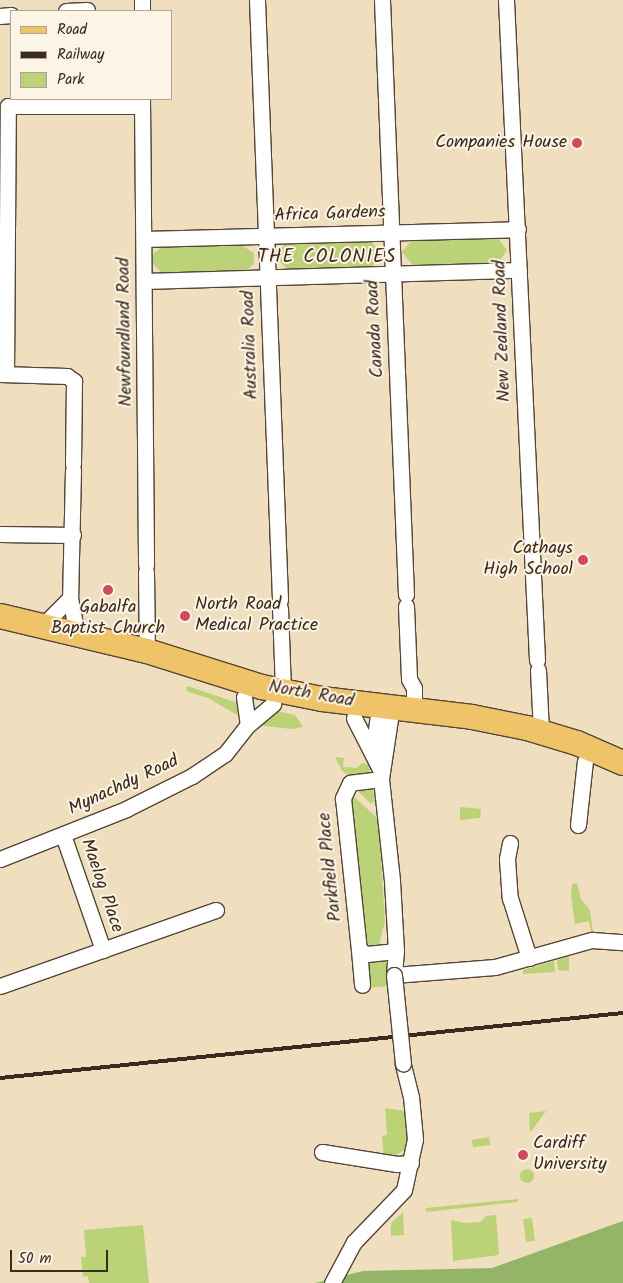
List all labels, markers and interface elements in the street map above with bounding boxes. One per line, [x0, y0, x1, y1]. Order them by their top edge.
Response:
legend [10, 10, 172, 100]
text: Road [57, 18, 87, 42]
text: Railway [57, 43, 104, 67]
text: Park [57, 68, 84, 92]
place label: Companies House [435, 132, 567, 154]
marker: Companies House [571, 137, 583, 149]
street label: Africa Gardens [274, 202, 386, 228]
district label: THE COLONIES [256, 247, 398, 269]
street label: Newfoundland Road [114, 257, 138, 407]
street label: New Zealand Road [490, 260, 516, 402]
street label: Canada Road [363, 280, 389, 378]
street label: Australia Road [238, 290, 264, 400]
place label: Cathays High School [483, 539, 573, 582]
marker: Cathays High School [577, 554, 589, 566]
marker: Gabalfa Baptist Church [102, 584, 114, 596]
place label: North Road Medical Practice [195, 595, 318, 638]
place label: Gabalfa Baptist Church [51, 598, 165, 640]
marker: North Road Medical Practice [179, 610, 191, 622]
street label: North Road [267, 677, 355, 713]
street label: Mynachdy Road [65, 751, 183, 821]
street label: Parkfield Place [315, 811, 347, 923]
street label: Maelog Place [75, 836, 127, 936]
place label: Cardiff University [533, 1134, 607, 1176]
marker: Cardiff University [517, 1149, 529, 1161]
scale bar [12, 1240, 110, 1272]
text: 50 m [18, 1247, 52, 1271]

